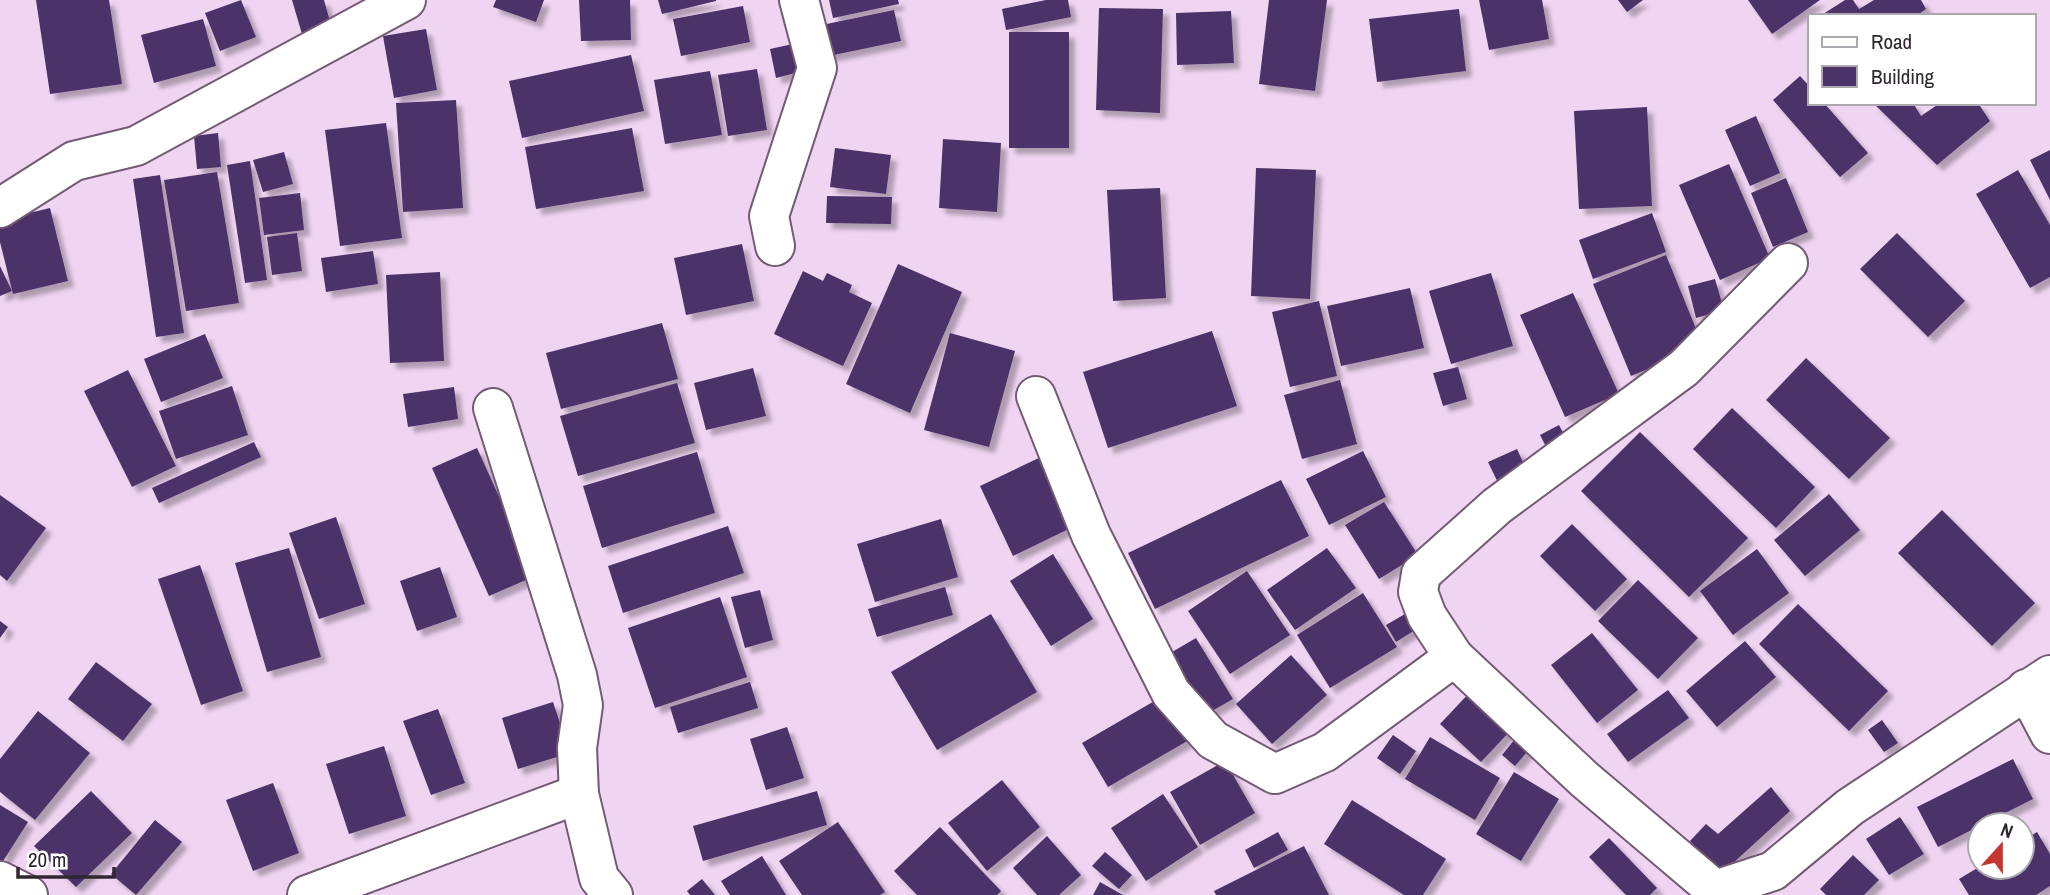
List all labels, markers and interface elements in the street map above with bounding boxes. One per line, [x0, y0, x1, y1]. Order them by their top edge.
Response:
legend [1808, 14, 2036, 105]
text: Road [1871, 27, 1912, 56]
text: Building [1871, 62, 1935, 91]
north arrow [1966, 811, 2036, 881]
text: N [1997, 816, 2017, 844]
scale bar [18, 836, 114, 880]
text: 20 m [28, 845, 66, 874]

